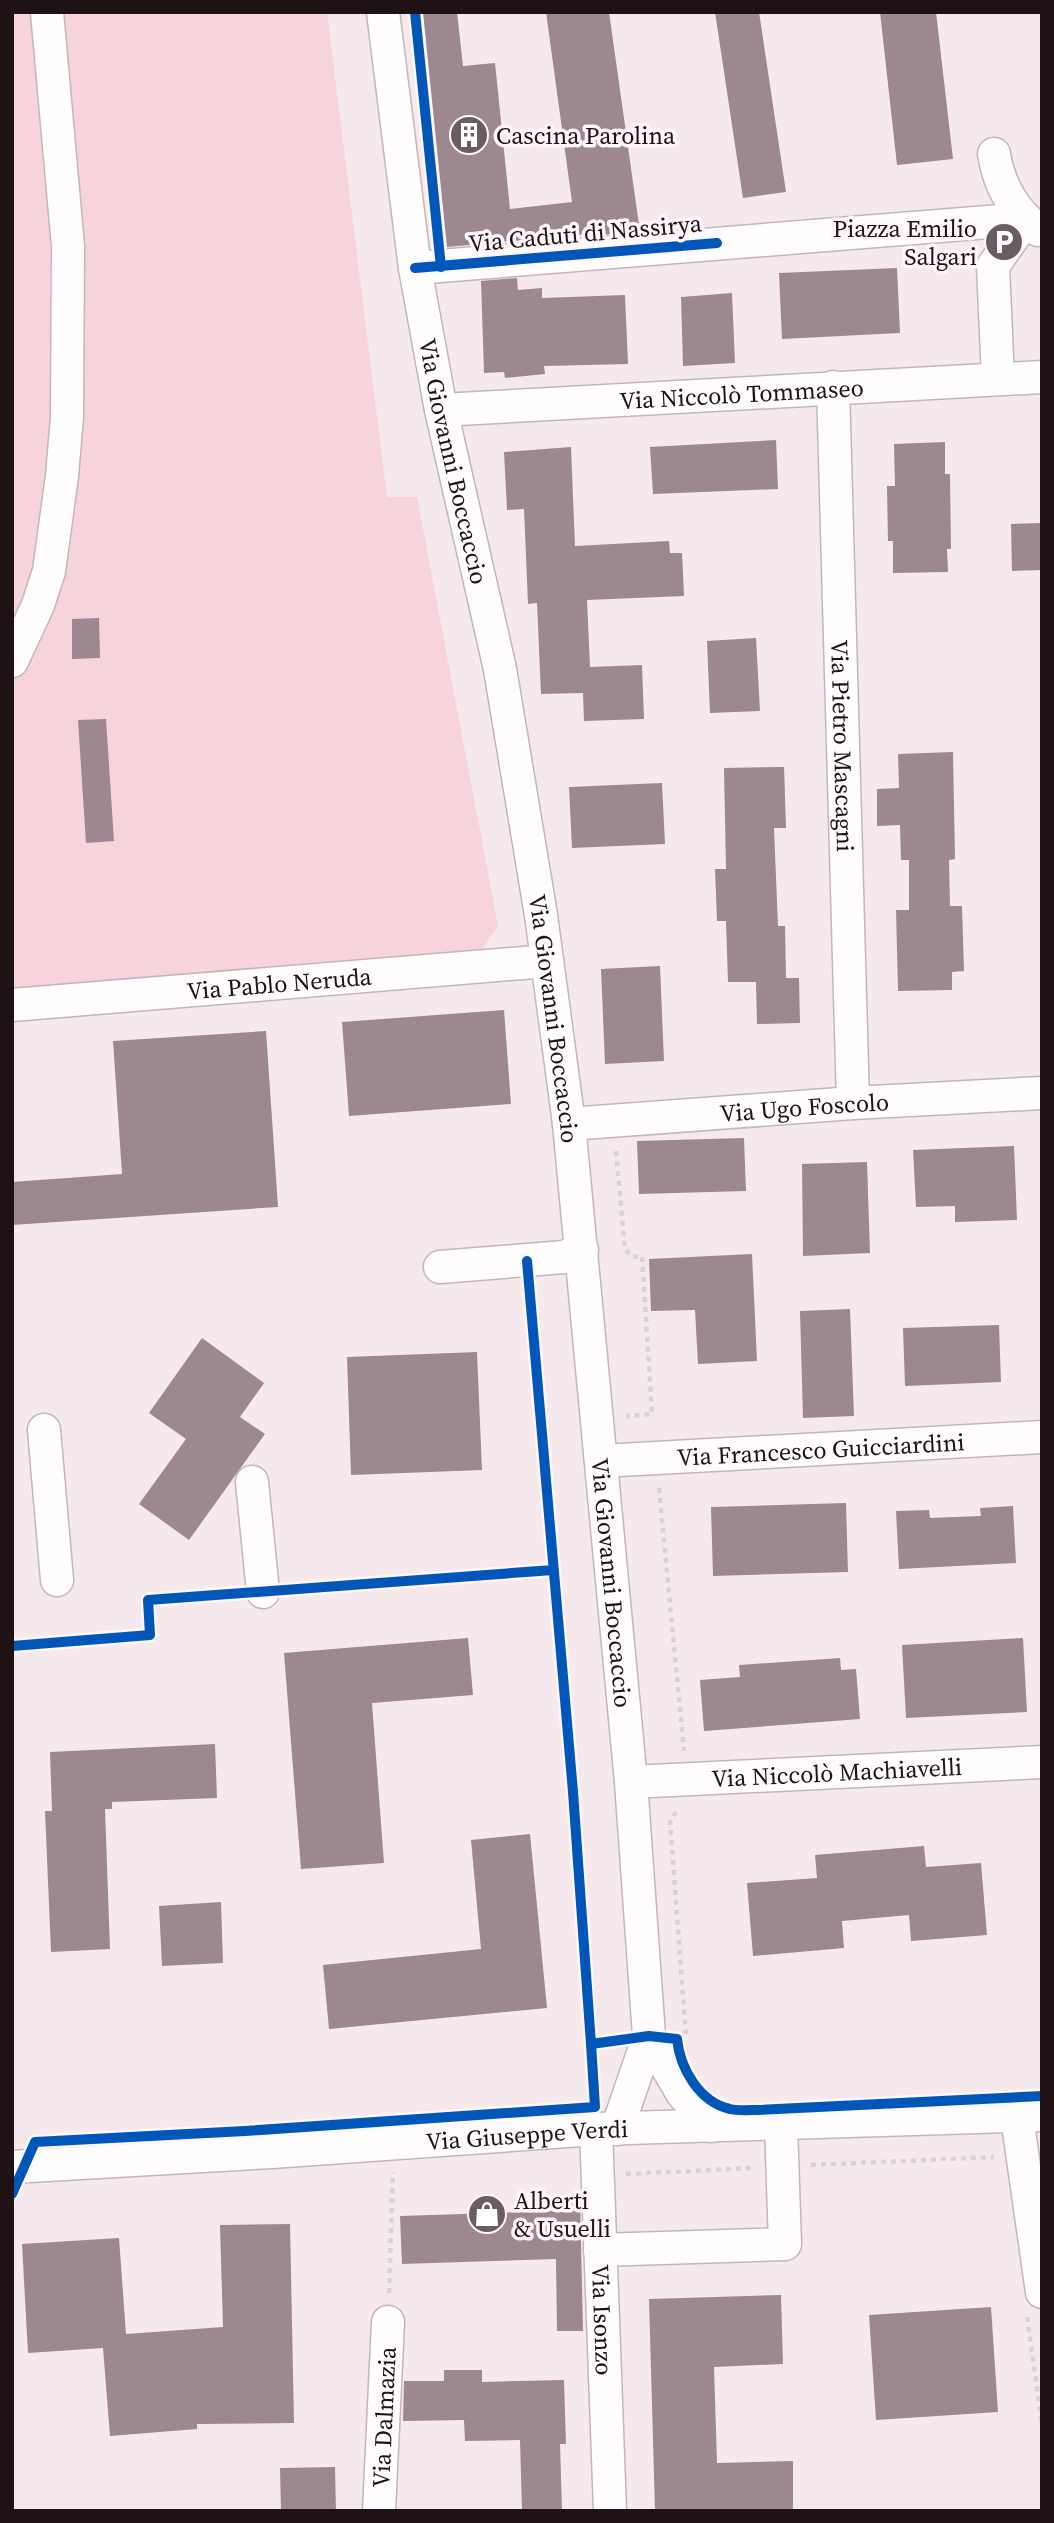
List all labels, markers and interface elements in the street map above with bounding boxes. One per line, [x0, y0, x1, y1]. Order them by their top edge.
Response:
building icon: Cascina Parolina [448, 114, 490, 156]
place label: Cascina Parolina [496, 119, 676, 152]
street label: Via Caduti di Nassirya [467, 206, 704, 260]
place label: Piazza Emilio Salgari [833, 212, 977, 273]
parking icon: Piazza Emilio Salgari [983, 221, 1025, 263]
street label: Via Giovanni Boccaccio [412, 336, 497, 587]
street label: Via Niccolò Tommaseo [619, 370, 864, 417]
street label: Via Pietro Mascagni [824, 639, 862, 852]
street label: Via Giovanni Boccaccio [521, 892, 587, 1145]
street label: Via Pablo Neruda [185, 959, 374, 1007]
street label: Via Ugo Foscolo [719, 1085, 890, 1129]
street label: Via Francesco Guicciardini [676, 1425, 965, 1473]
street label: Via Giovanni Boccaccio [584, 1456, 640, 1709]
street label: Via Niccolò Machiavelli [711, 1749, 963, 1795]
street label: Via Giuseppe Verdi [425, 2112, 629, 2158]
place label: Alberti & Usuelli [514, 2184, 611, 2245]
shop icon: Alberti & Usuelli [466, 2193, 508, 2235]
street label: Via Isonzo [584, 2264, 622, 2376]
street label: Via Dalmazia [364, 2345, 403, 2488]

